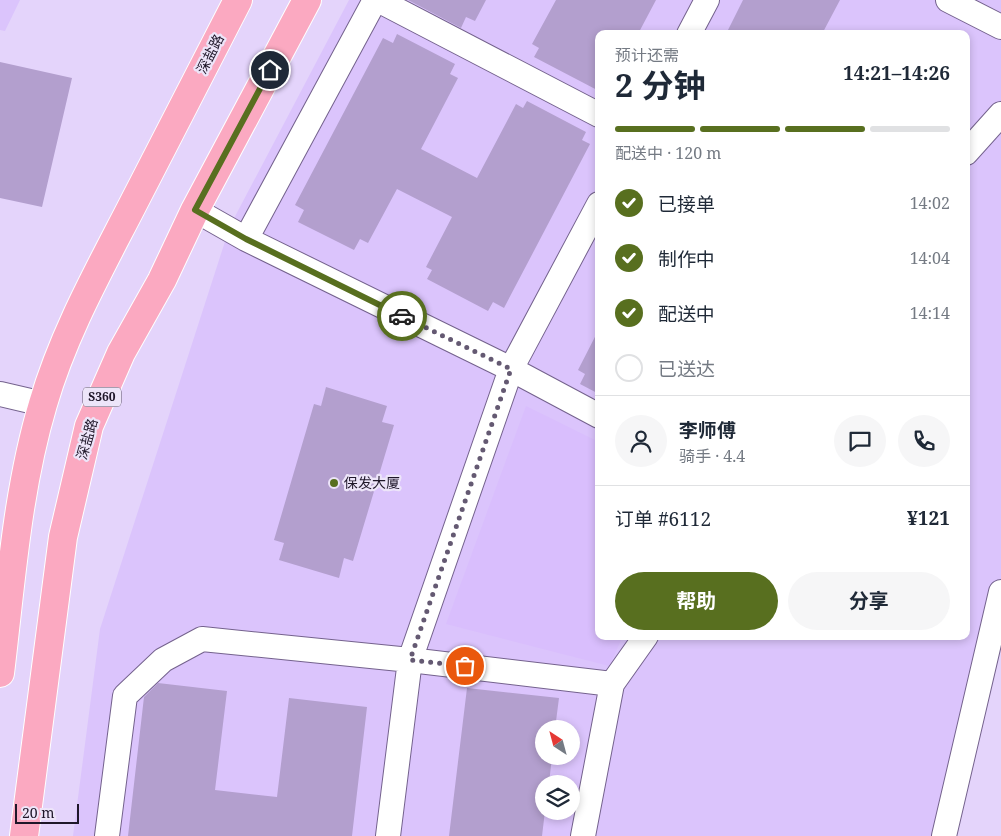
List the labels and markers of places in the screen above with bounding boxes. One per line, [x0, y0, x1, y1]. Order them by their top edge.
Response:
pin [249, 49, 291, 91]
place label: 保发大厦 [344, 473, 400, 492]
marker: 保发大厦 [328, 477, 340, 489]
pin [444, 645, 486, 687]

